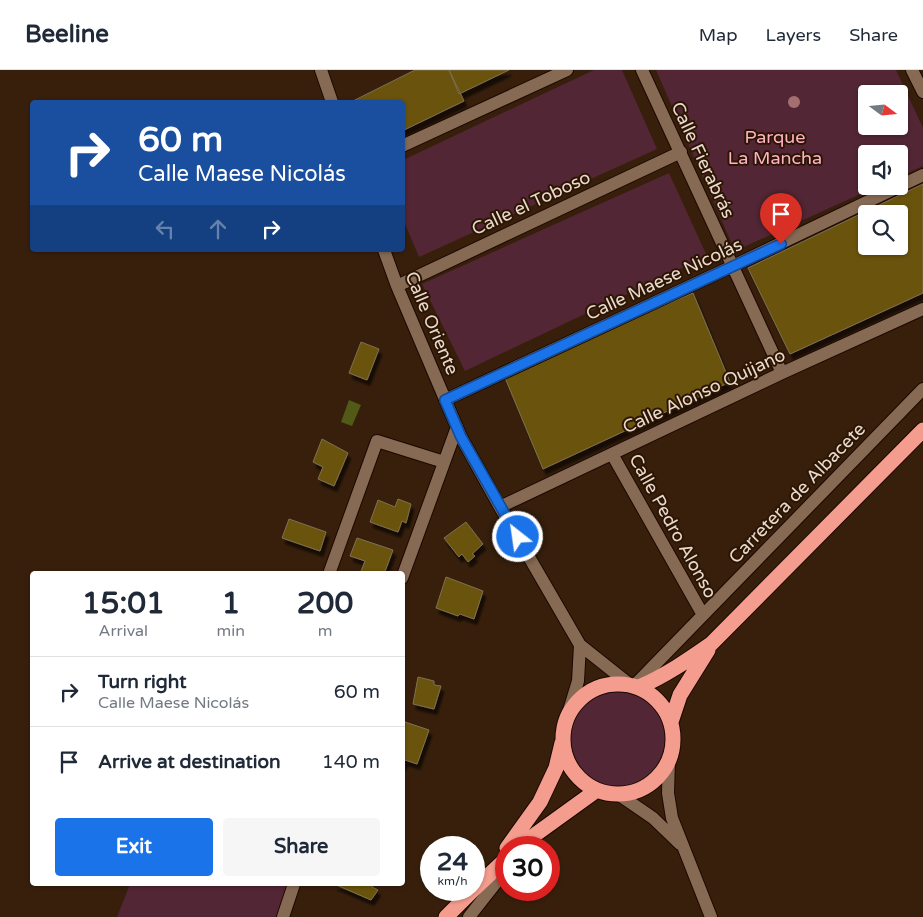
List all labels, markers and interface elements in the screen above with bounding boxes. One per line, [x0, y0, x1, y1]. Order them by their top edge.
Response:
text: Beeline [25, 20, 109, 49]
text: Map [699, 24, 738, 46]
text: Layers [766, 24, 821, 46]
text: Share [849, 24, 898, 46]
north arrow [858, 85, 908, 135]
map controls [858, 85, 908, 255]
street label: Calle Fierabrás [666, 98, 740, 222]
text: 60 m [138, 119, 223, 161]
icon: right [55, 120, 120, 185]
park label: Parque La Mancha [728, 126, 822, 169]
button: sound [858, 145, 908, 195]
text: Calle Maese Nicolás [138, 161, 346, 187]
street label: Calle el Toboso [468, 166, 594, 240]
pin [760, 193, 802, 244]
icon: arrive [767, 200, 795, 228]
button: search [858, 205, 908, 255]
icon: left [151, 215, 179, 243]
icon: ahead [204, 215, 232, 243]
icon: right [257, 215, 285, 243]
street label: Calle Maese Nicolás [582, 233, 746, 325]
street label: Calle Oriente [400, 268, 464, 378]
street label: Calle Alonso Quijano [619, 344, 789, 438]
street label: Carretera de Albacete [724, 418, 870, 568]
street label: Calle Pedro Alonso [624, 450, 722, 602]
position arrow [491, 510, 543, 562]
text: 15:01 [82, 585, 165, 622]
text: 1 [221, 585, 240, 622]
text: 200 [297, 585, 353, 622]
text: Arrival [99, 621, 148, 641]
text: min [217, 621, 245, 641]
text: m [318, 621, 332, 641]
text: Turn right [98, 671, 186, 693]
icon: right [55, 678, 83, 706]
text: 60 m [334, 681, 380, 703]
text: Calle Maese Nicolás [98, 693, 249, 713]
icon: arrive [55, 748, 83, 776]
text: Arrive at destination [98, 751, 281, 773]
text: 140 m [322, 751, 380, 773]
button: Exit [55, 818, 213, 876]
button: Share [223, 818, 380, 876]
speed limit sign: 30 [495, 836, 560, 901]
text: 24 [437, 847, 468, 877]
text: km/h [437, 874, 468, 888]

